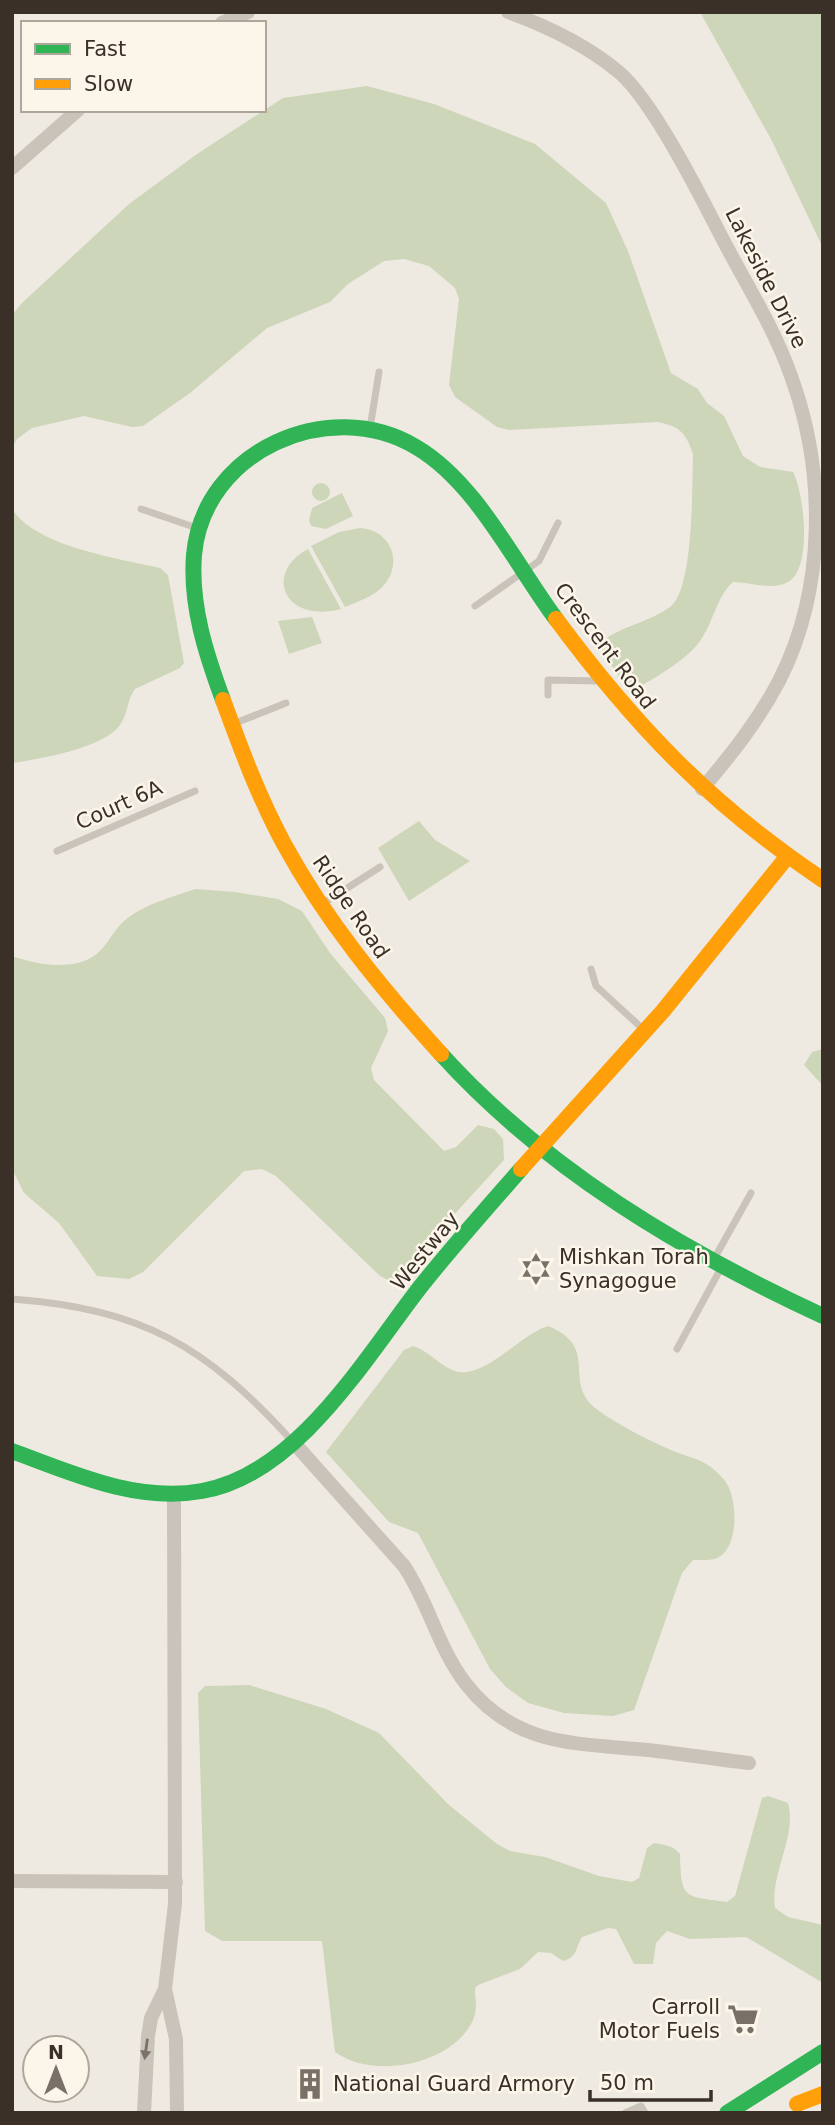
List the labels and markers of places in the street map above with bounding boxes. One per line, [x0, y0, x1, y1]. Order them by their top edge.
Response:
place label: Mishkan Torah Synagogue [559, 1245, 709, 1293]
synagogue icon: Mishkan Torah Synagogue [519, 1252, 553, 1286]
place label: Carroll Motor Fuels [599, 1995, 720, 2043]
supermarket icon: Carroll Motor Fuels [726, 2002, 760, 2036]
building icon: National Guard Armory [293, 2067, 327, 2101]
place label: National Guard Armory [333, 2072, 575, 2096]

